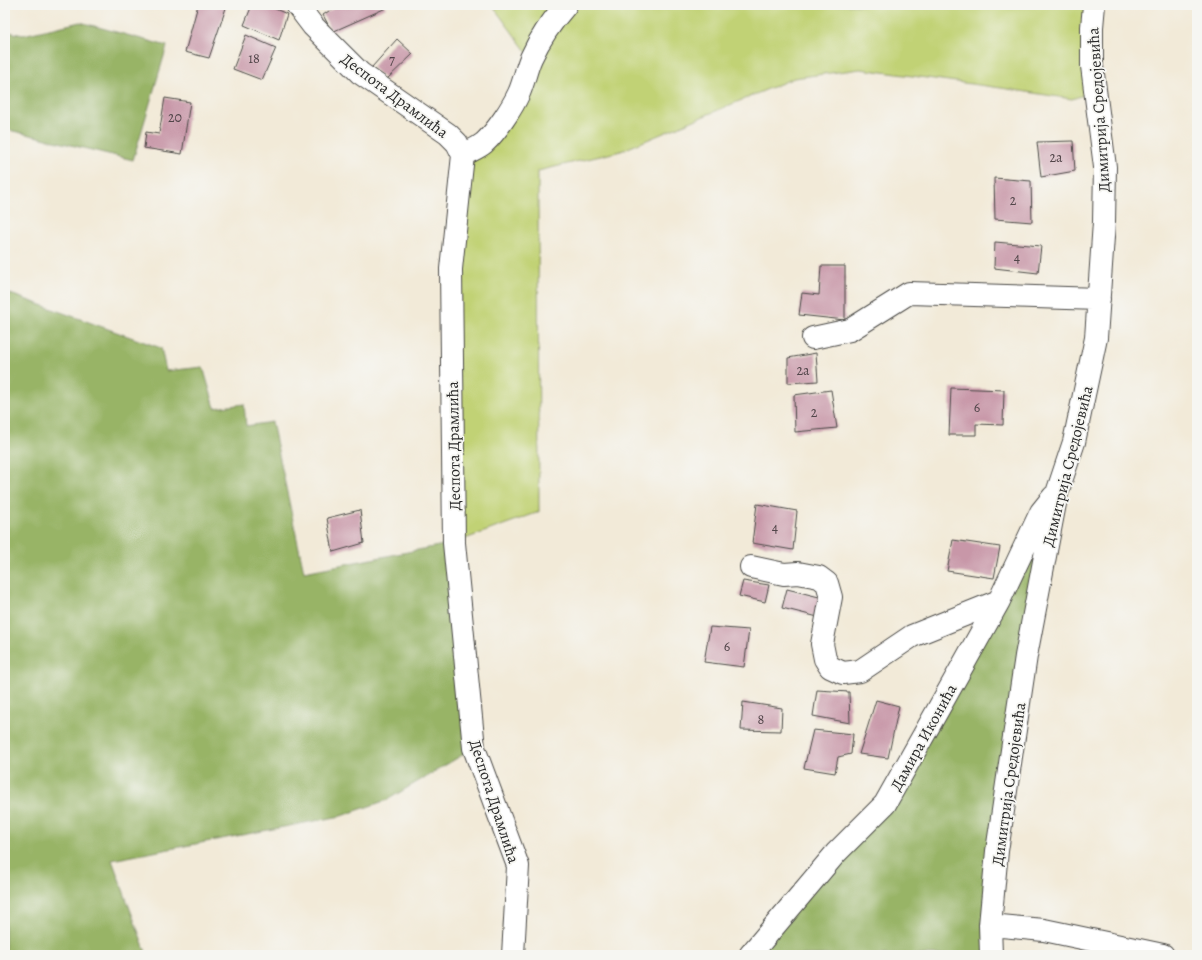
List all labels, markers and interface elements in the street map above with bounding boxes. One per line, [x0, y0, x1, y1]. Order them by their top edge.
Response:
street label: Димитрија Средојевића [1082, 26, 1116, 193]
street label: Деспота Драмлића [336, 48, 453, 144]
house number: 18 [248, 49, 260, 68]
house number: 7 [389, 51, 395, 70]
house number: 20 [168, 108, 182, 127]
house number: 2a [1049, 148, 1063, 167]
house number: 2 [1010, 191, 1017, 210]
house number: 4 [1014, 248, 1020, 267]
house number: 2a [796, 361, 810, 380]
street label: Деспота Драмлића [442, 381, 466, 511]
street label: Димитрија Средојевића [1037, 383, 1099, 549]
house number: 6 [974, 398, 980, 417]
house number: 2 [811, 403, 818, 422]
house number: 4 [772, 518, 778, 537]
house number: 6 [724, 637, 730, 656]
street label: Дамира Иконића [885, 679, 963, 795]
street label: Димитрија Средојевића [987, 700, 1031, 867]
house number: 8 [758, 710, 765, 729]
street label: Деспота Драмлића [464, 736, 525, 867]

